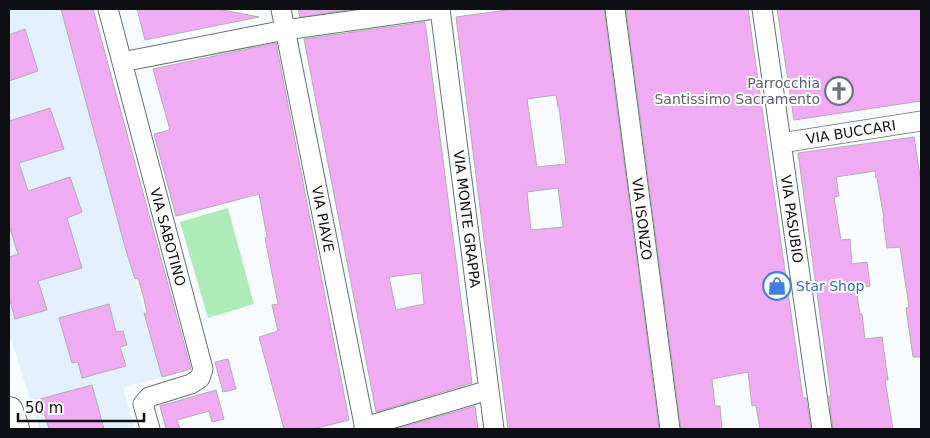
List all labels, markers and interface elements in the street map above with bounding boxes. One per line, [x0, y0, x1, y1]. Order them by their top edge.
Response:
place label: Parrocchia Santissimo Sacramento [654, 75, 820, 107]
church icon: Parrocchia Santissimo Sacramento [824, 76, 854, 106]
street label: VIA BUCCARI [805, 117, 897, 147]
street label: VIA MONTE GRAPPA [451, 149, 483, 289]
street label: VIA PASUBIO [778, 174, 806, 264]
street label: VIA ISONZO [629, 177, 655, 261]
street label: VIA PIAVE [309, 184, 337, 254]
street label: VIA SABOTINO [147, 186, 189, 288]
shop icon: Star Shop [762, 271, 792, 301]
place label: Star Shop [796, 278, 864, 294]
scale bar [18, 390, 144, 422]
text: 50 m [25, 399, 63, 417]

